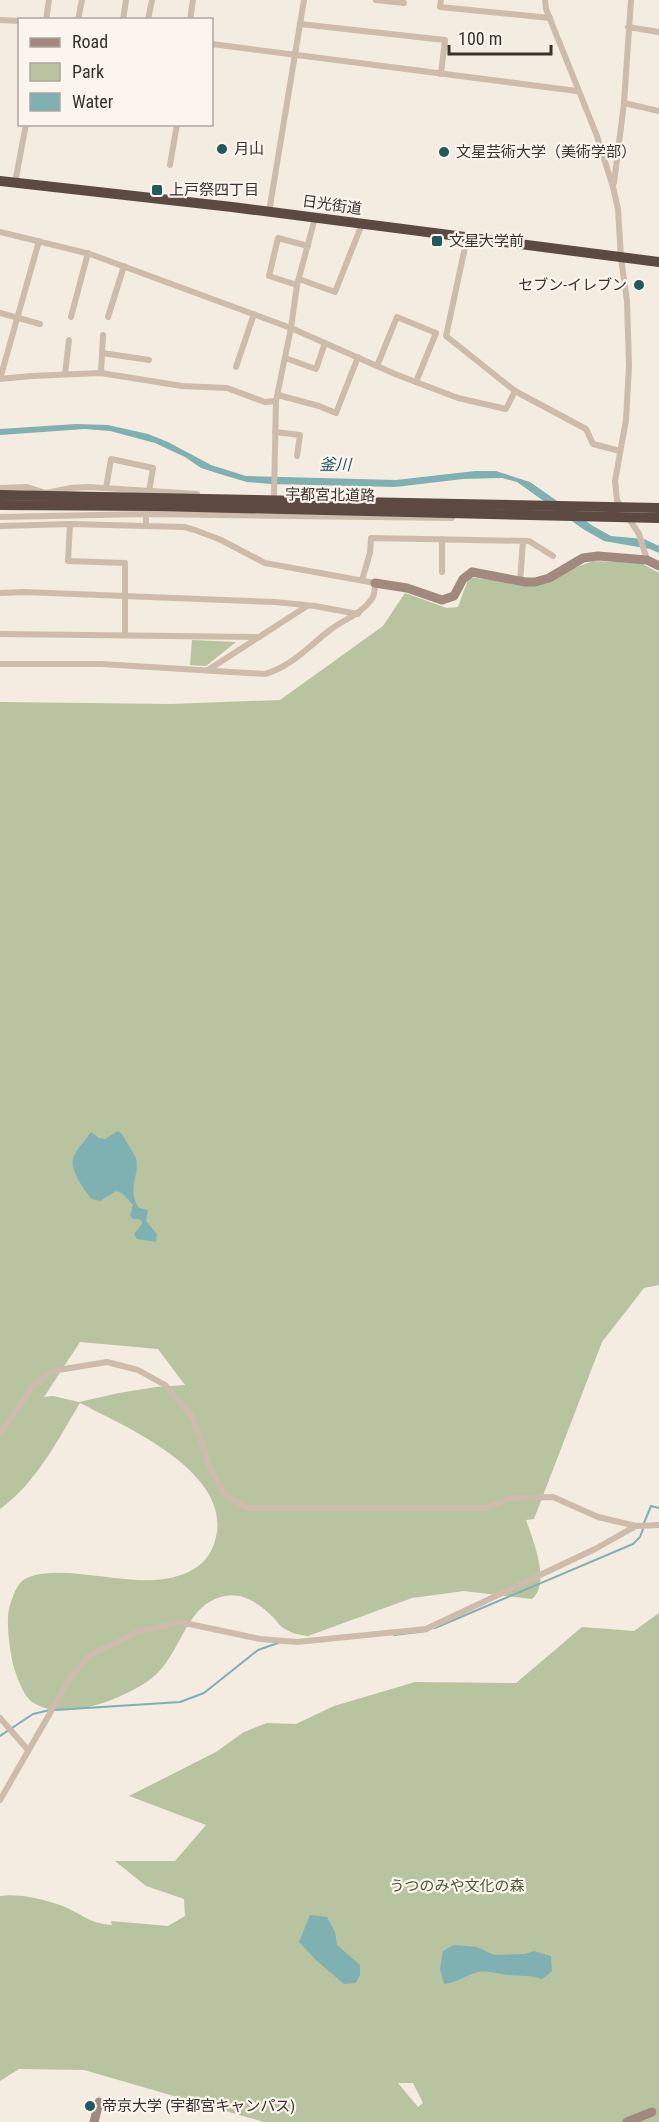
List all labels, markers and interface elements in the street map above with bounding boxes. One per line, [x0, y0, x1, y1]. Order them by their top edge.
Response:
legend [18, 18, 213, 126]
scale bar [449, 18, 551, 56]
text: 100 m [458, 28, 502, 49]
text: Road [72, 31, 108, 52]
text: Park [72, 61, 104, 82]
text: Water [72, 91, 114, 112]
place label: 月山 [234, 140, 264, 158]
marker: 月山 [215, 142, 229, 156]
place label: 文星芸術大学（美術学部） [456, 143, 636, 161]
marker: 文星芸術大学（美術学部） [437, 145, 451, 159]
place label: 上戸祭四丁目 [169, 181, 259, 199]
marker: 上戸祭四丁目 [150, 183, 164, 197]
street label: 日光街道 [301, 192, 363, 218]
place label: 文星大学前 [449, 232, 524, 250]
marker: 文星大学前 [430, 234, 444, 248]
place label: セブン-イレブン [518, 276, 627, 294]
marker: セブン-イレブン [632, 278, 646, 292]
water label: 釜川 [319, 455, 353, 474]
street label: 宇都宮北道路 [285, 485, 375, 505]
park label: うつのみや文化の森 [389, 1877, 525, 1895]
place label: 帝京大学 (宇都宮キャンパス) [102, 2097, 295, 2115]
marker: 帝京大学 (宇都宮キャンパス) [83, 2099, 97, 2113]

